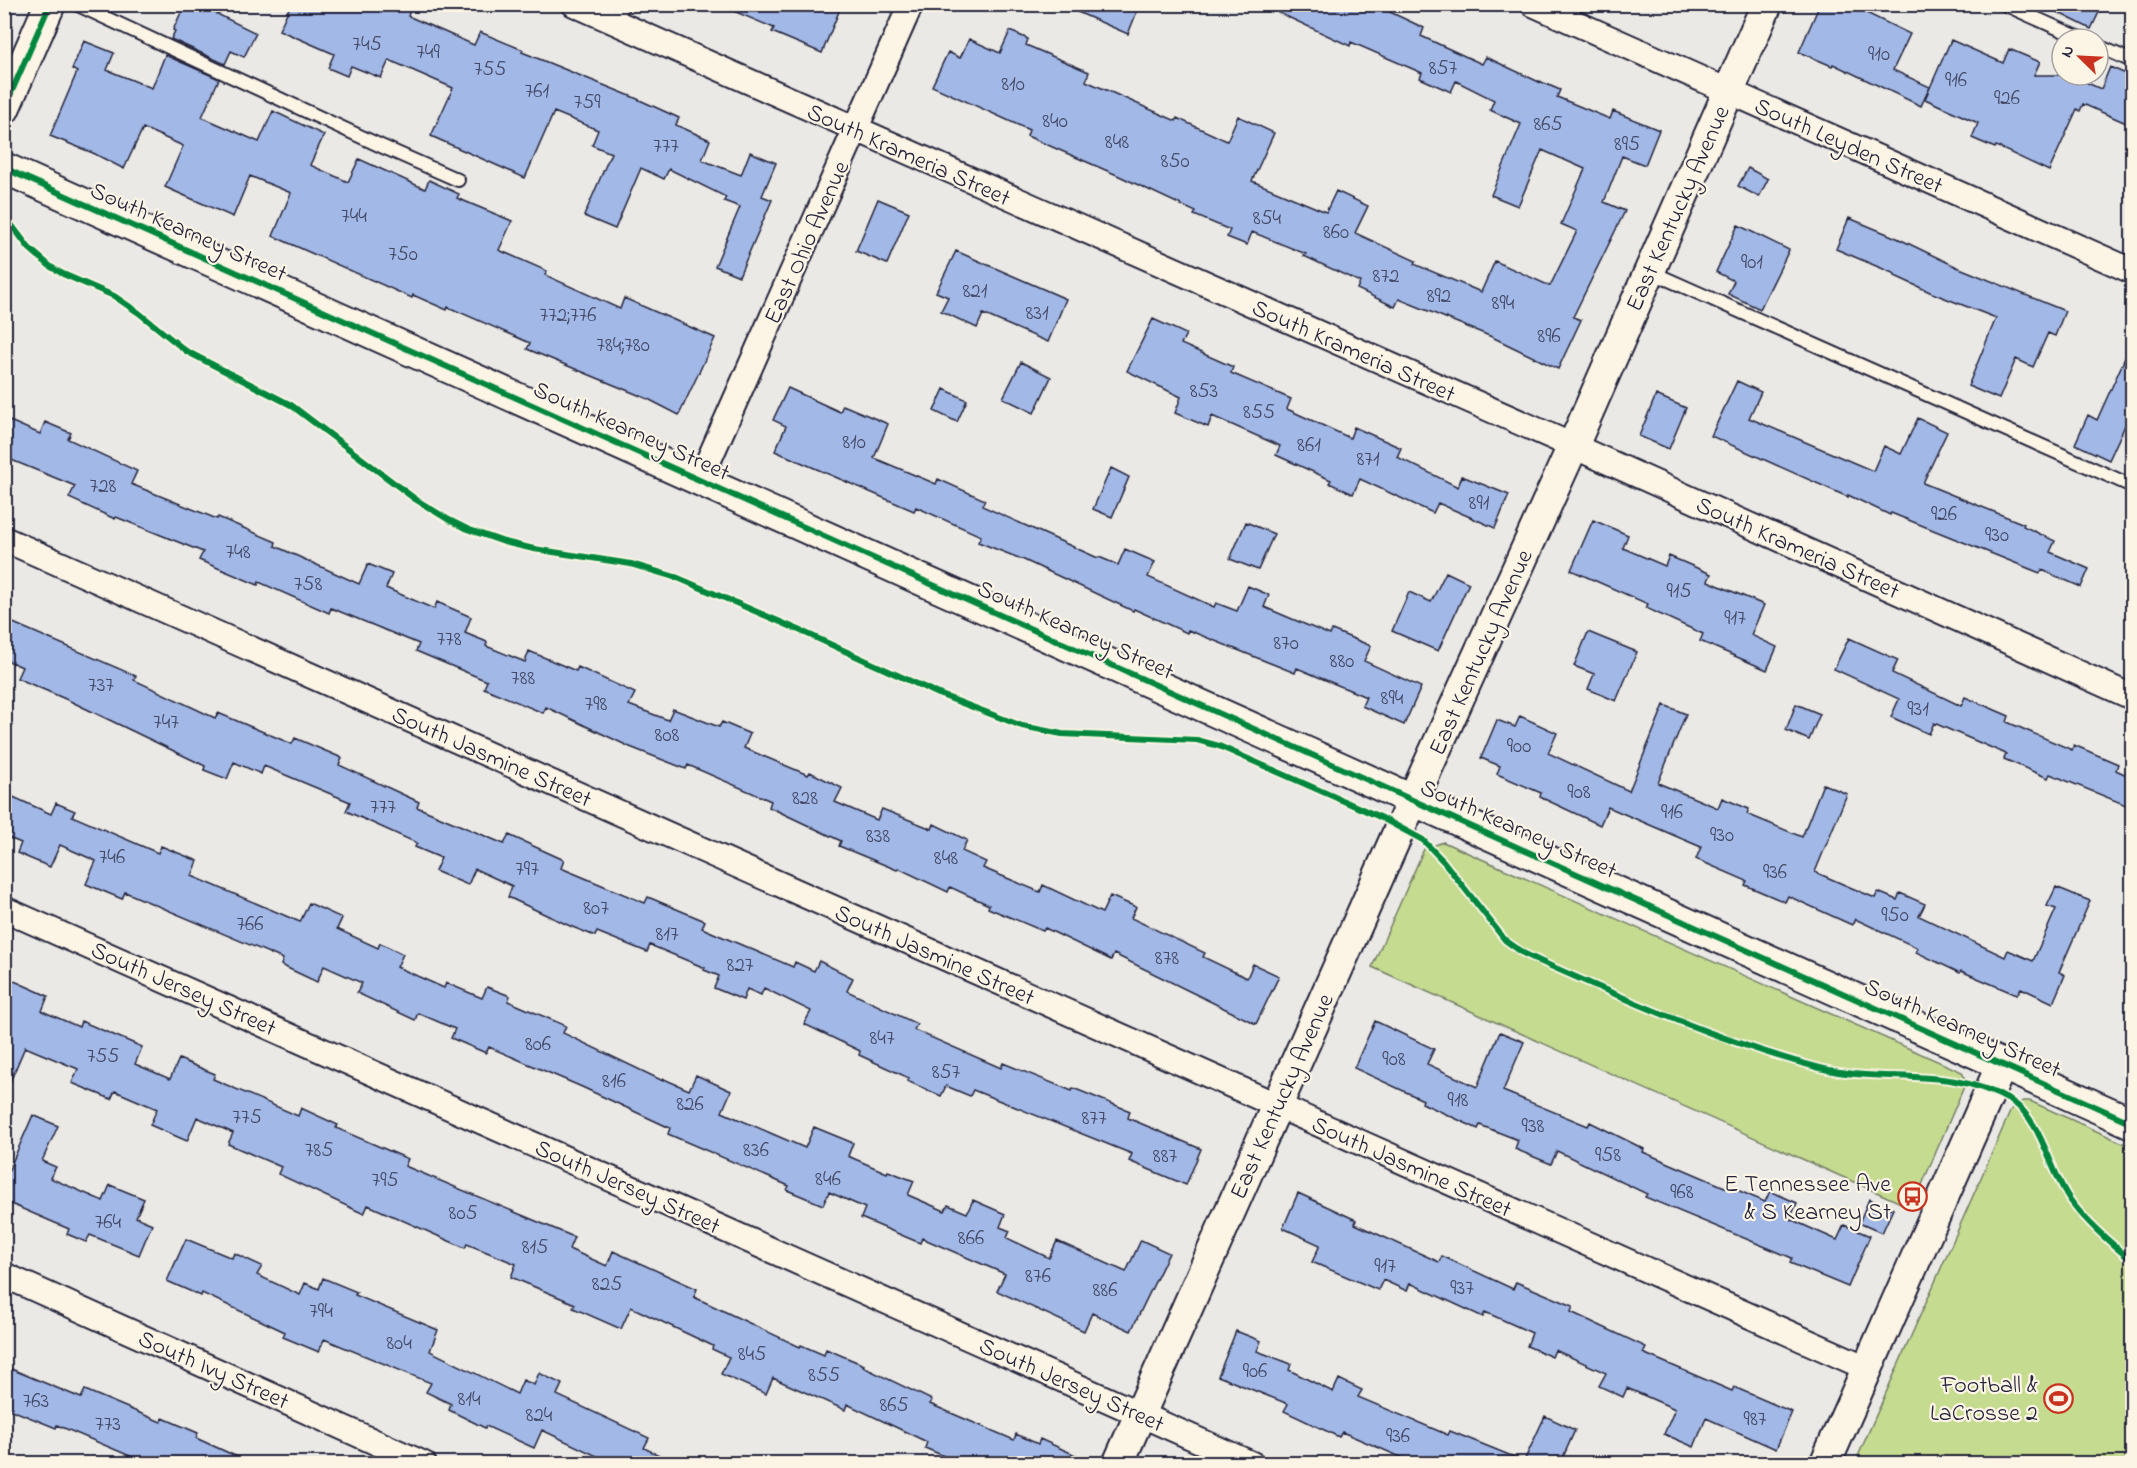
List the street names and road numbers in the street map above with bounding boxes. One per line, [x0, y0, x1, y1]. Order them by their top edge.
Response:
street label: South Leyden Street [1748, 90, 1948, 206]
street label: South Krameria Street [801, 96, 1015, 217]
street label: East Kentucky Avenue [1618, 100, 1741, 318]
street label: East Ohio Avenue [757, 156, 860, 330]
street label: South Kearney Street [84, 174, 292, 293]
street label: South Krameria Street [1246, 292, 1460, 413]
street label: South Kearney Street [527, 373, 735, 492]
street label: South Krameria Street [1690, 489, 1904, 610]
street label: East Kentucky Avenue [1421, 544, 1544, 762]
street label: South Kearney Street [971, 572, 1179, 691]
street label: South Jasmine Street [385, 698, 597, 818]
street label: South Kearney Street [1414, 771, 1622, 890]
street label: South Jasmine Street [828, 896, 1040, 1016]
street label: South Jersey Street [84, 934, 281, 1048]
street label: South Kearney Street [1858, 970, 2066, 1089]
street label: East Kentucky Avenue [1222, 988, 1345, 1206]
street label: South Jasmine Street [1305, 1108, 1517, 1228]
street label: South Jersey Street [528, 1132, 725, 1246]
street label: South Ivy Street [132, 1322, 294, 1421]
street label: South Jersey Street [972, 1330, 1169, 1444]

